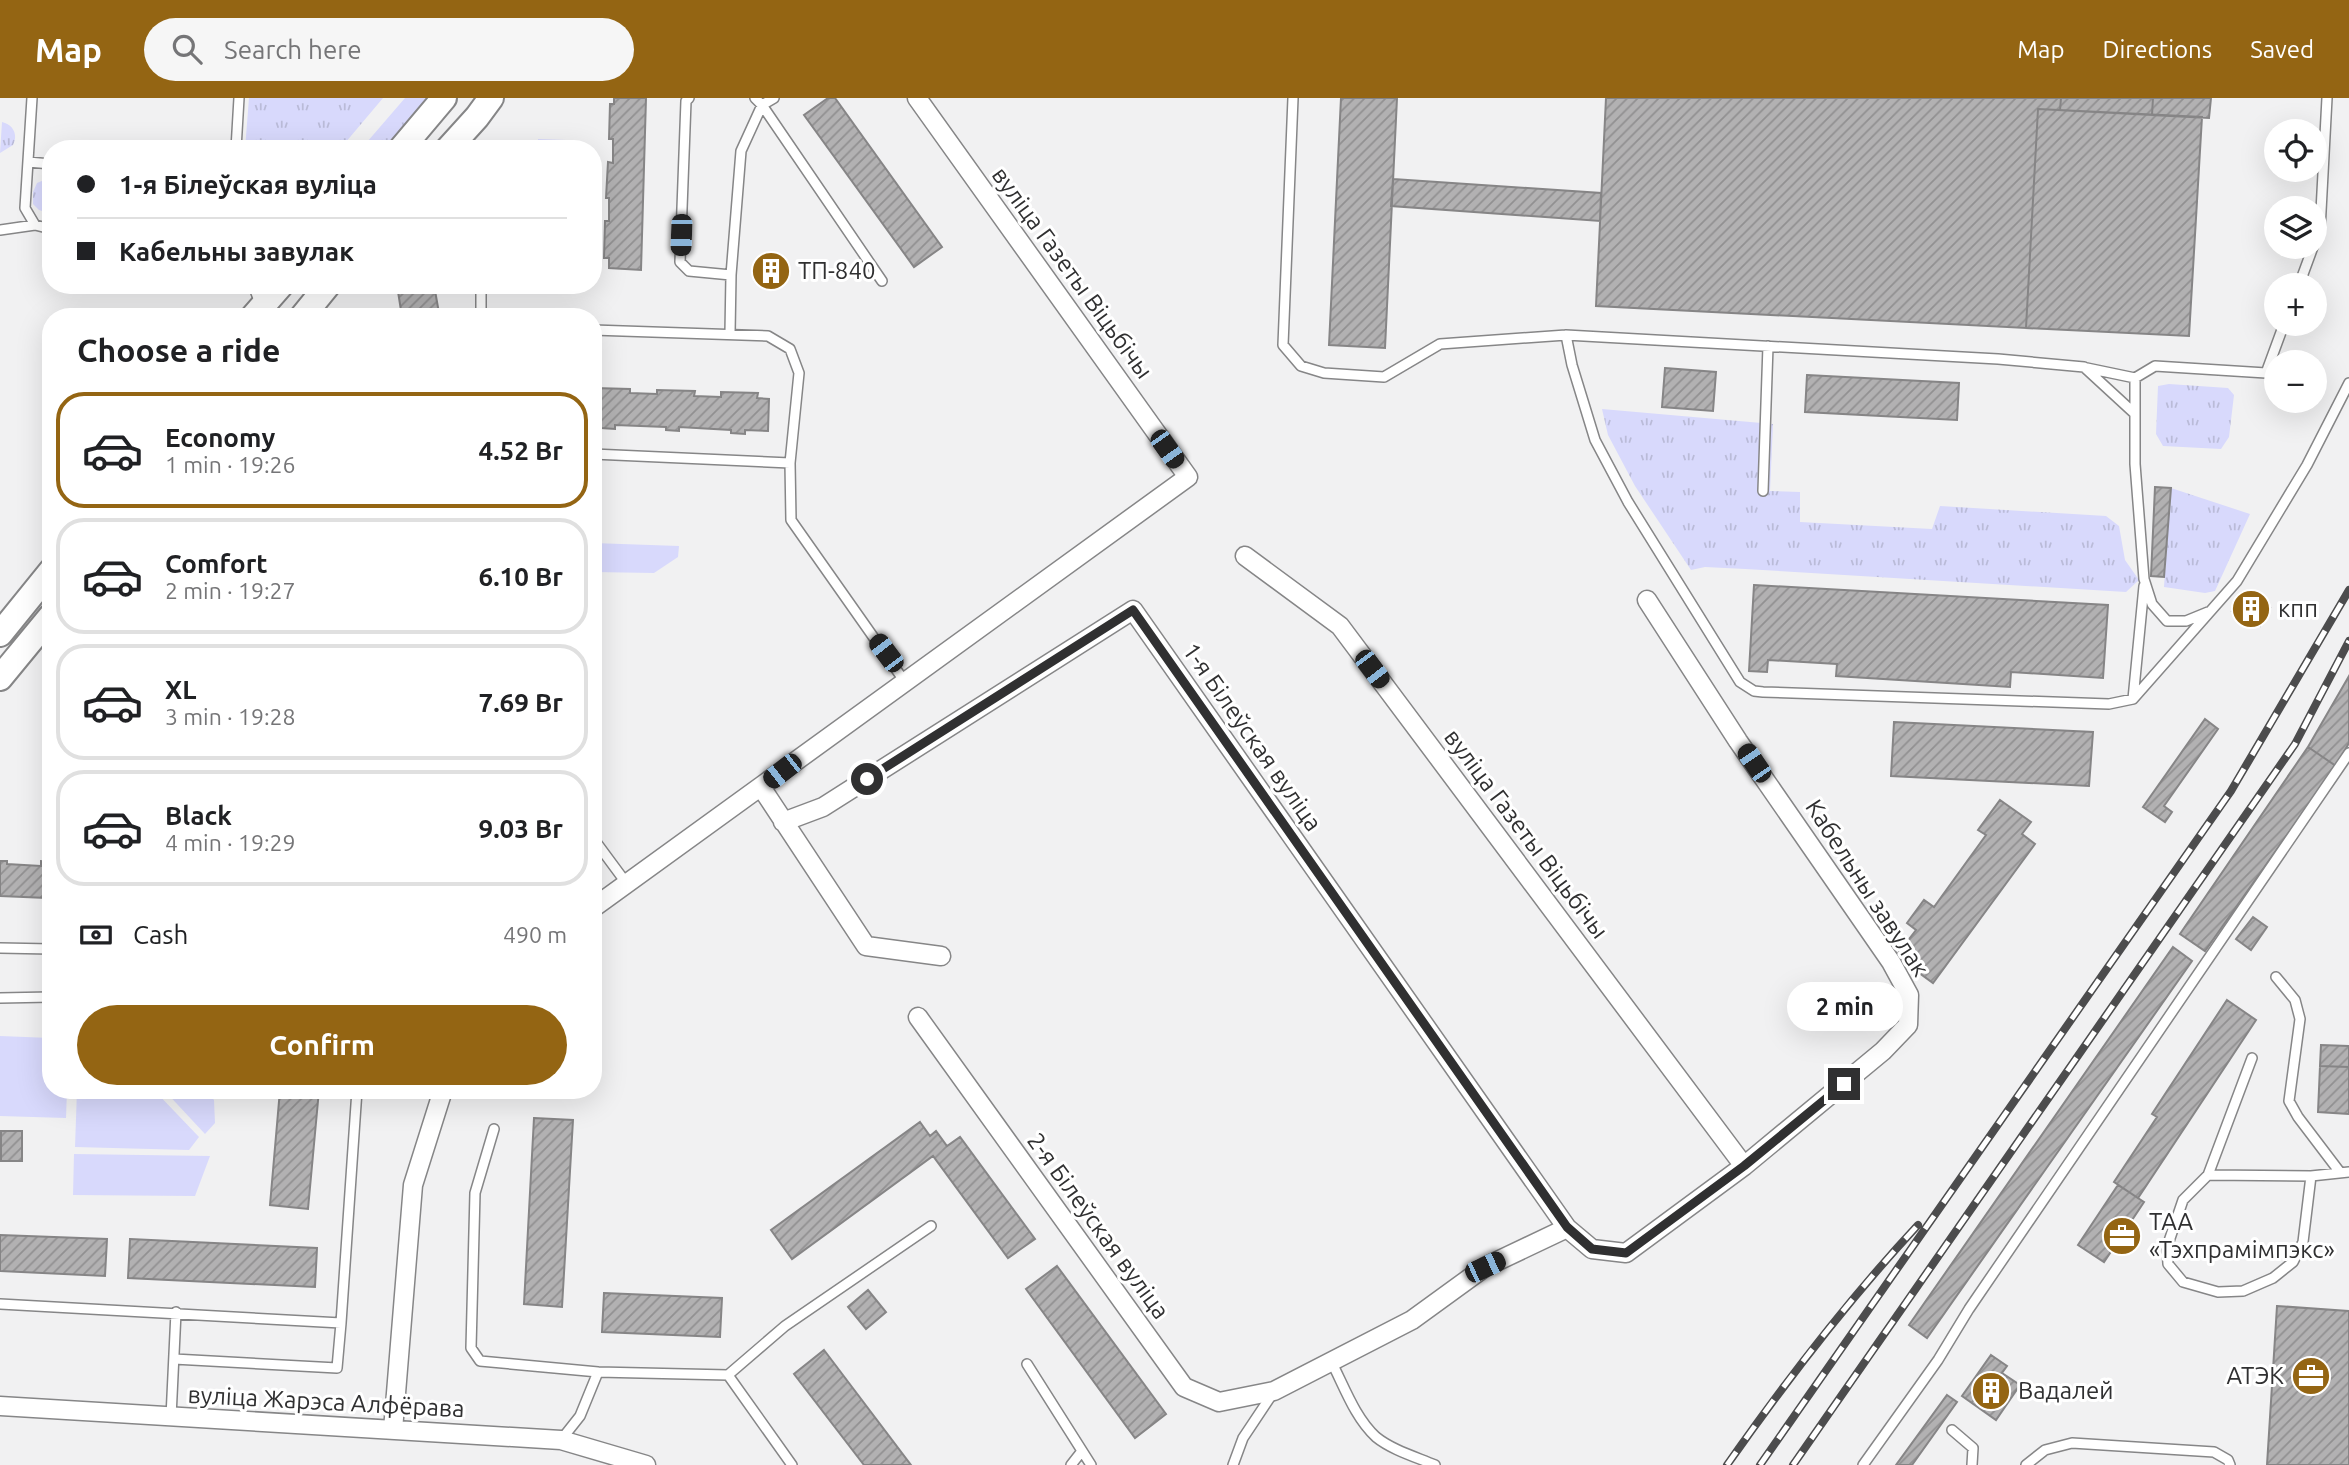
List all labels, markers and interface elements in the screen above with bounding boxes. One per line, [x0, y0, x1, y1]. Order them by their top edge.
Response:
search box [144, 18, 634, 81]
icon: search [168, 30, 206, 68]
text: Map [35, 31, 102, 68]
text: Search here [224, 35, 362, 64]
text: Map [2017, 36, 2064, 63]
text: Directions [2102, 36, 2212, 63]
text: Saved [2250, 36, 2314, 63]
map controls [2264, 119, 2327, 413]
button: locate [2264, 119, 2327, 182]
street label: вуліца Газеты Віцьбічы [987, 162, 1158, 384]
text: 1-я Білеўская вуліца [119, 170, 377, 199]
button: layers [2264, 196, 2327, 259]
car [670, 214, 693, 256]
text: Кабельны завулак [119, 237, 354, 266]
building icon: ТП-840 [750, 250, 792, 292]
place label: ТП-840 [798, 257, 875, 284]
button: + [2264, 273, 2327, 336]
text: Choose a ride [77, 332, 280, 368]
button: − [2264, 350, 2327, 413]
icon: car [81, 419, 144, 482]
text: Economy [165, 423, 275, 452]
car [1147, 426, 1188, 472]
text: 4.52 Br [479, 436, 563, 465]
text: 1 min · 19:26 [165, 452, 296, 477]
icon: car [81, 545, 144, 608]
text: Comfort [165, 549, 268, 578]
text: 6.10 Br [479, 562, 563, 591]
text: 2 min · 19:27 [165, 578, 296, 603]
building icon: кпп [2230, 588, 2272, 630]
place label: кпп [2278, 595, 2318, 622]
car [865, 630, 908, 676]
street label: 1-я Білеўская вуліца [1177, 638, 1327, 836]
car [1351, 646, 1394, 692]
icon: car [81, 671, 144, 734]
text: XL [165, 675, 196, 704]
text: 7.69 Br [479, 688, 563, 717]
text: 3 min · 19:28 [165, 704, 296, 729]
street label: вуліца Газеты Віцьбічы [1439, 724, 1614, 944]
car [1734, 740, 1775, 786]
car [759, 750, 806, 792]
route start [851, 763, 883, 795]
street label: Кабельны завулак [1800, 794, 1935, 981]
icon: car [81, 797, 144, 860]
text: Black [165, 801, 232, 830]
text: 9.03 Br [479, 814, 563, 843]
text: 4 min · 19:29 [165, 830, 296, 855]
icon: cash [77, 916, 115, 954]
text: Cash [133, 920, 188, 949]
text: 490 m [503, 922, 567, 947]
callout: 2 min [1786, 982, 1902, 1032]
text: 2 min [1816, 994, 1874, 1019]
button: Confirm [77, 1005, 567, 1085]
route end [1828, 1068, 1860, 1100]
street label: 2-я Білеўская вуліца [1022, 1127, 1175, 1324]
place label: ТАА «Тэхпрамімпэкс» [2149, 1208, 2335, 1263]
office icon: ТАА «Тэхпрамімпэкс» [2101, 1215, 2143, 1257]
car [1462, 1249, 1509, 1285]
office icon: АТЭК [2290, 1355, 2332, 1397]
place label: АТЭК [2227, 1362, 2284, 1389]
building icon: Вадалей [1970, 1370, 2012, 1412]
place label: Вадалей [2018, 1377, 2113, 1404]
street label: вуліца Жарэса Алфёрава [187, 1381, 465, 1422]

